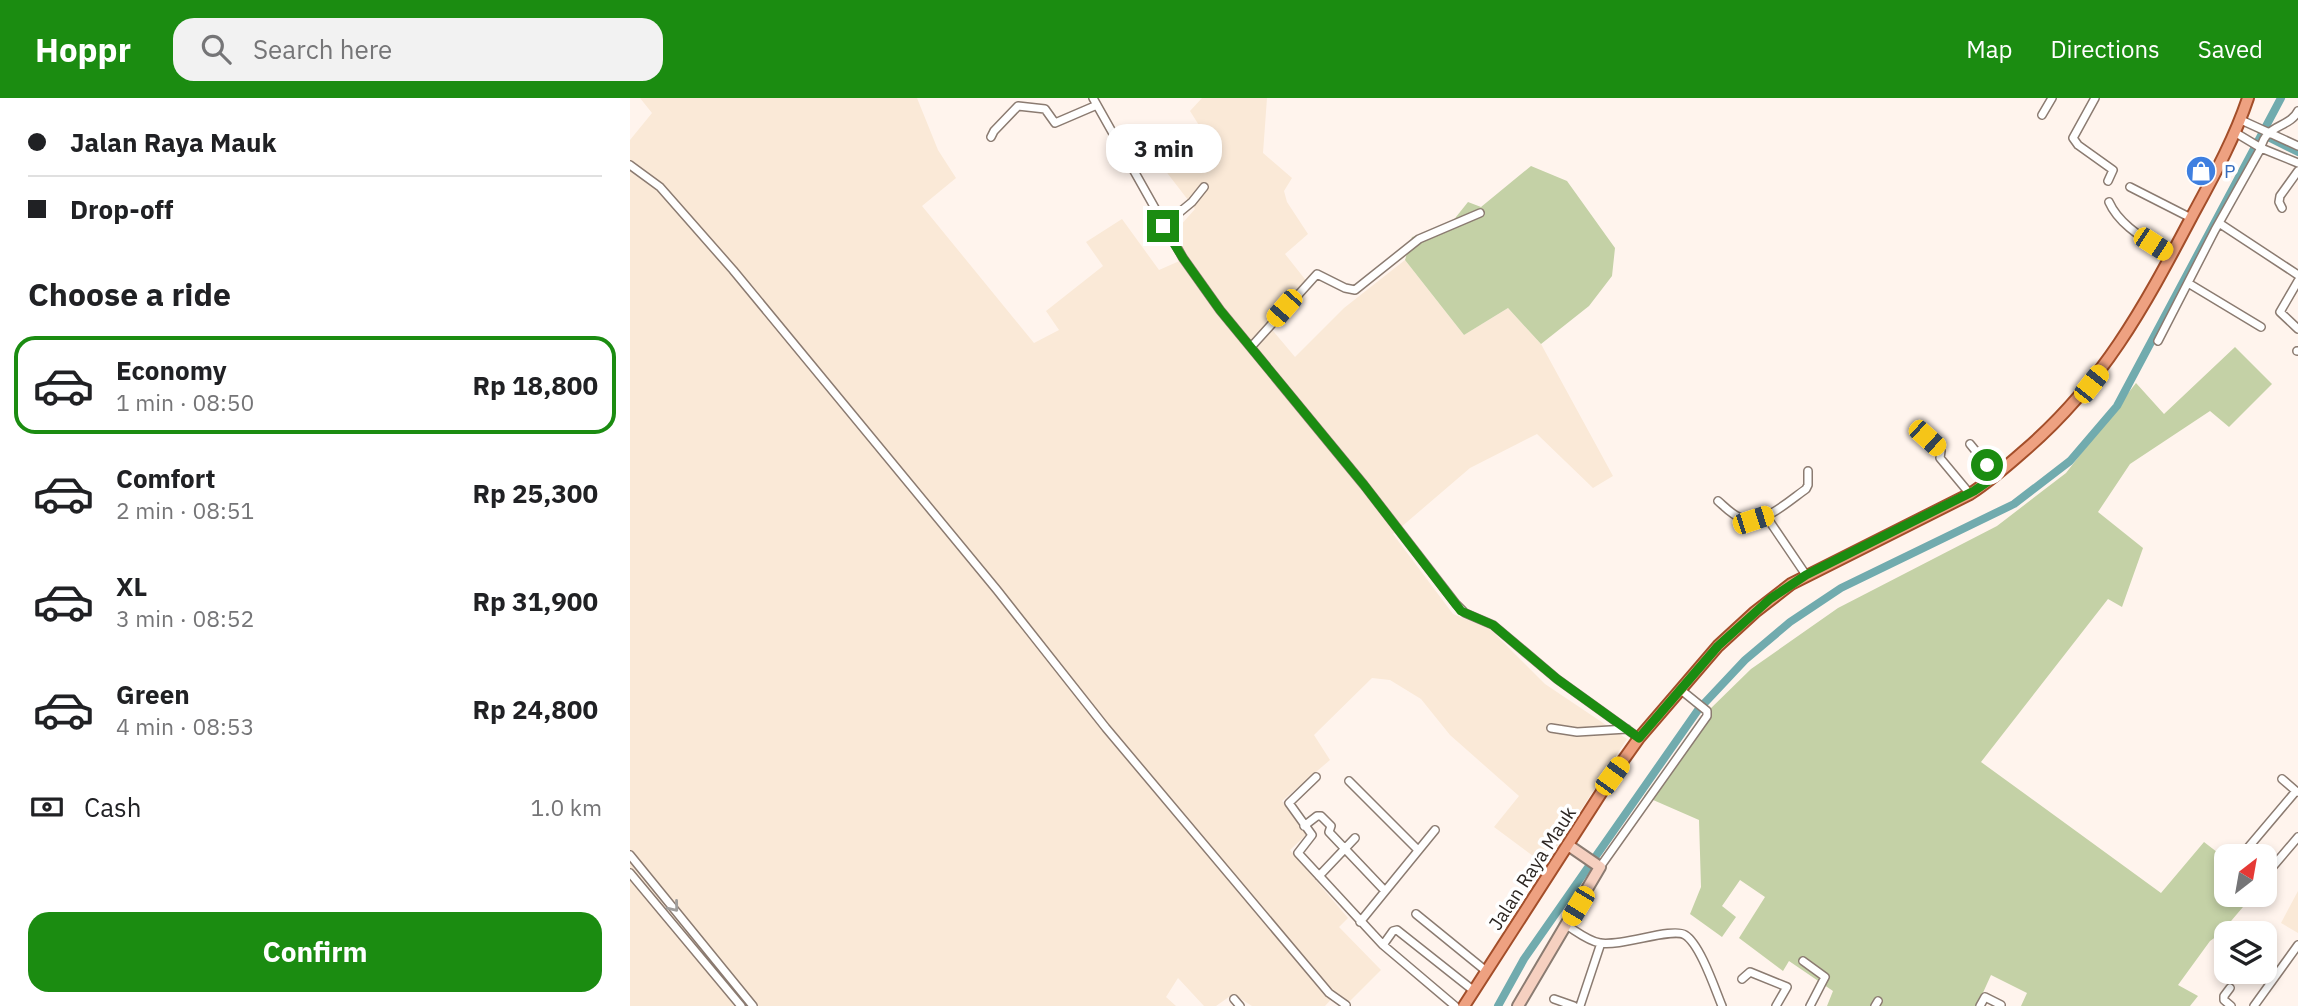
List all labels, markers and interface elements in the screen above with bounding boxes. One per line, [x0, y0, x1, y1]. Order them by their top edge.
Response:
search box [173, 18, 663, 81]
text: Hoppr [35, 28, 131, 71]
icon: search [197, 30, 235, 68]
text: Search here [253, 32, 392, 66]
text: Map [1966, 33, 2012, 65]
text: Directions [2050, 33, 2160, 65]
text: Saved [2198, 33, 2263, 65]
callout: 3 min [1105, 124, 1221, 174]
text: Jalan Raya Mauk [70, 125, 277, 159]
text: 3 min [1134, 133, 1194, 163]
shop icon: P [2184, 154, 2218, 188]
place label: P [2224, 159, 2236, 183]
text: Drop-off [70, 192, 173, 226]
route end [1147, 210, 1179, 242]
car [2130, 224, 2177, 264]
text: Choose a ride [28, 273, 231, 315]
car [1263, 285, 1306, 331]
text: Economy [116, 353, 227, 387]
icon: car [32, 354, 95, 417]
car [2070, 361, 2113, 407]
text: Rp 18,800 [472, 368, 598, 402]
text: 1 min · 08:50 [116, 387, 254, 417]
car [1905, 416, 1950, 460]
route start [1971, 449, 2003, 481]
text: Comfort [116, 461, 215, 495]
icon: car [32, 462, 95, 525]
text: Rp 25,300 [472, 476, 598, 510]
text: 2 min · 08:51 [116, 495, 254, 525]
car [1730, 504, 1777, 536]
text: XL [116, 569, 147, 603]
icon: car [32, 570, 95, 633]
text: Rp 31,900 [472, 584, 598, 618]
text: 3 min · 08:52 [116, 603, 254, 633]
text: Green [116, 677, 190, 711]
icon: car [32, 678, 95, 741]
text: Rp 24,800 [472, 692, 598, 726]
text: 4 min · 08:53 [116, 711, 254, 741]
car [1592, 753, 1633, 799]
icon: cash [28, 788, 66, 826]
text: Cash [84, 790, 141, 824]
text: 1.0 km [531, 792, 602, 822]
street label: Jalan Raya Mauk [1483, 802, 1581, 934]
north arrow [2214, 844, 2277, 906]
map controls [2214, 844, 2277, 984]
car [1559, 883, 1598, 929]
one-way arrow [665, 900, 678, 912]
button: Confirm [28, 912, 602, 992]
button: layers [2214, 921, 2277, 984]

